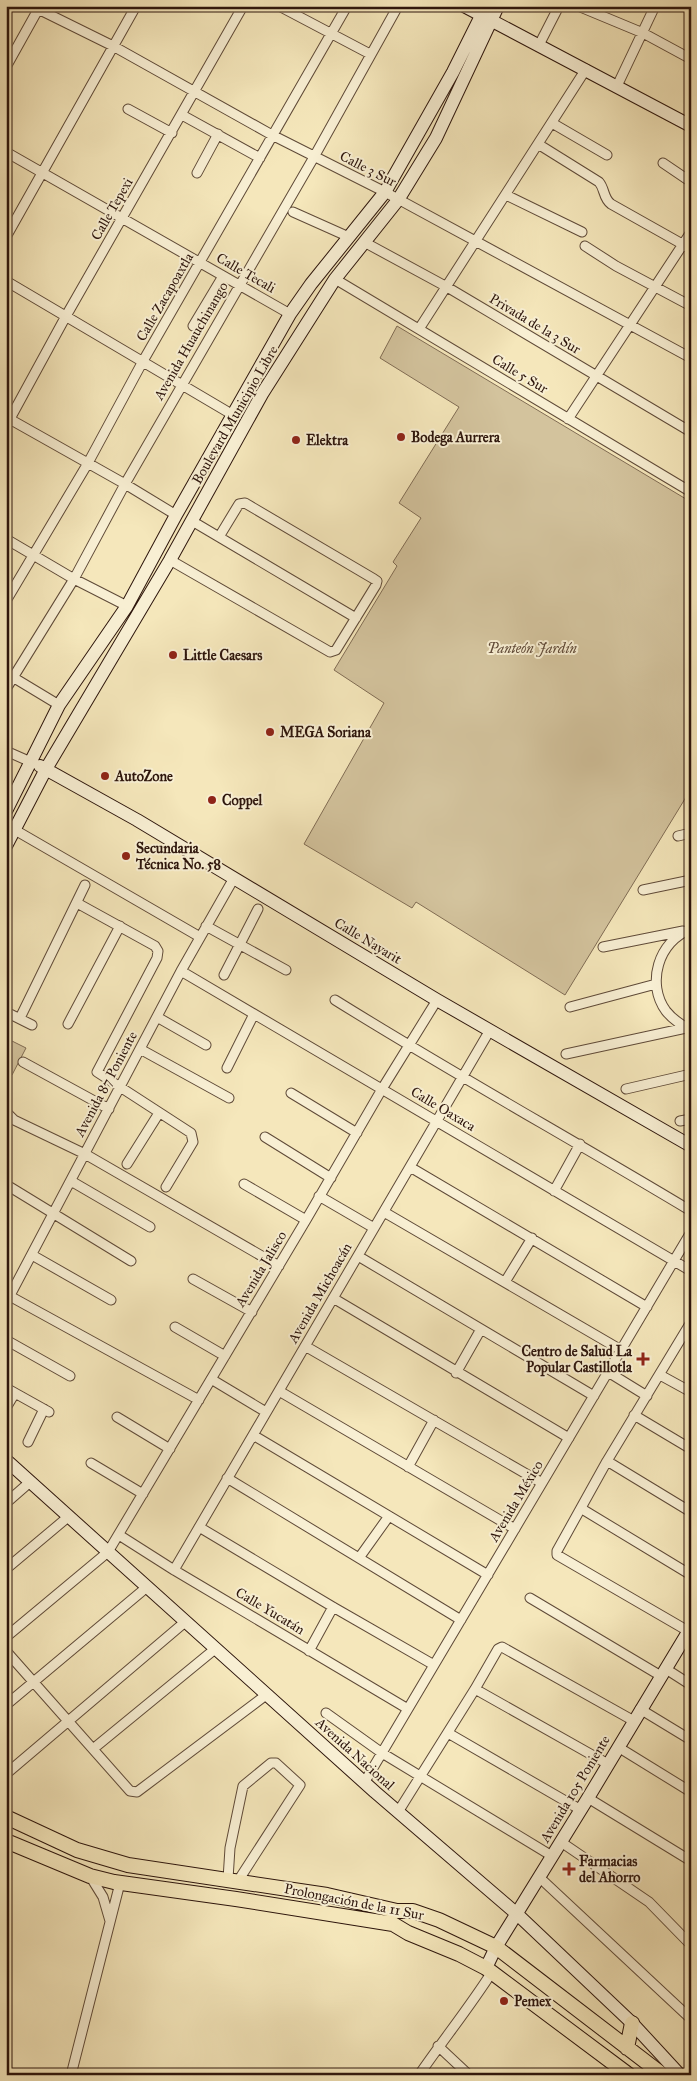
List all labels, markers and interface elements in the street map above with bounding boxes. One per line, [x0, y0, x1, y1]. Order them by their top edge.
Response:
street label: Calle 3 Sur [337, 148, 400, 191]
street label: Calle Tepexi [87, 175, 137, 243]
street label: Calle Tecali [213, 249, 279, 297]
street label: Calle Zacapoaxtla [133, 250, 197, 344]
street label: Avenida Huauchinango [150, 279, 232, 404]
street label: Privada de la 3 Sur [486, 290, 584, 358]
street label: Boulevard Municipio Libre [188, 343, 282, 487]
street label: Calle 5 Sur [489, 351, 552, 398]
place label: Bodega Aurrera [411, 429, 501, 447]
marker: Bodega Aurrera [395, 431, 407, 443]
place label: Elektra [306, 432, 349, 449]
marker: Elektra [290, 434, 302, 446]
park label: Panteón Jardín [487, 640, 578, 657]
place label: Little Caesars [183, 647, 262, 664]
marker: Little Caesars [167, 649, 179, 661]
place label: MEGA Soriana [280, 724, 372, 741]
marker: MEGA Soriana [264, 726, 276, 738]
place label: AutoZone [114, 768, 173, 785]
marker: AutoZone [99, 770, 111, 782]
place label: Coppel [222, 792, 264, 810]
marker: Coppel [206, 794, 218, 806]
place label: Secundaria Técnica No. 58 [135, 840, 221, 873]
marker: Secundaria Técnica No. 58 [120, 850, 132, 862]
street label: Calle Nayarit [331, 914, 405, 968]
street label: Avenida 87 Poniente [71, 1028, 141, 1140]
street label: Calle Oaxaca [408, 1083, 478, 1135]
street label: Avenida Jalisco [231, 1228, 291, 1311]
street label: Avenida Michoacán [284, 1240, 356, 1347]
place label: Centro de Salud La Popular Castillotla [521, 1343, 633, 1377]
marker: Centro de Salud La Popular Castillotla [636, 1352, 650, 1366]
street label: Avenida México [485, 1457, 547, 1546]
street label: Calle Yucatán [232, 1584, 308, 1638]
street label: Avenida Nacional [311, 1714, 398, 1794]
street label: Avenida 105 Poniente [536, 1732, 614, 1847]
place label: Farmacias del Ahorro [579, 1853, 641, 1886]
marker: Farmacias del Ahorro [563, 1863, 575, 1875]
street label: Prolongación de la 11 Sur [283, 1880, 426, 1924]
place label: Pemex [514, 1993, 552, 2010]
marker: Pemex [498, 1995, 510, 2007]

